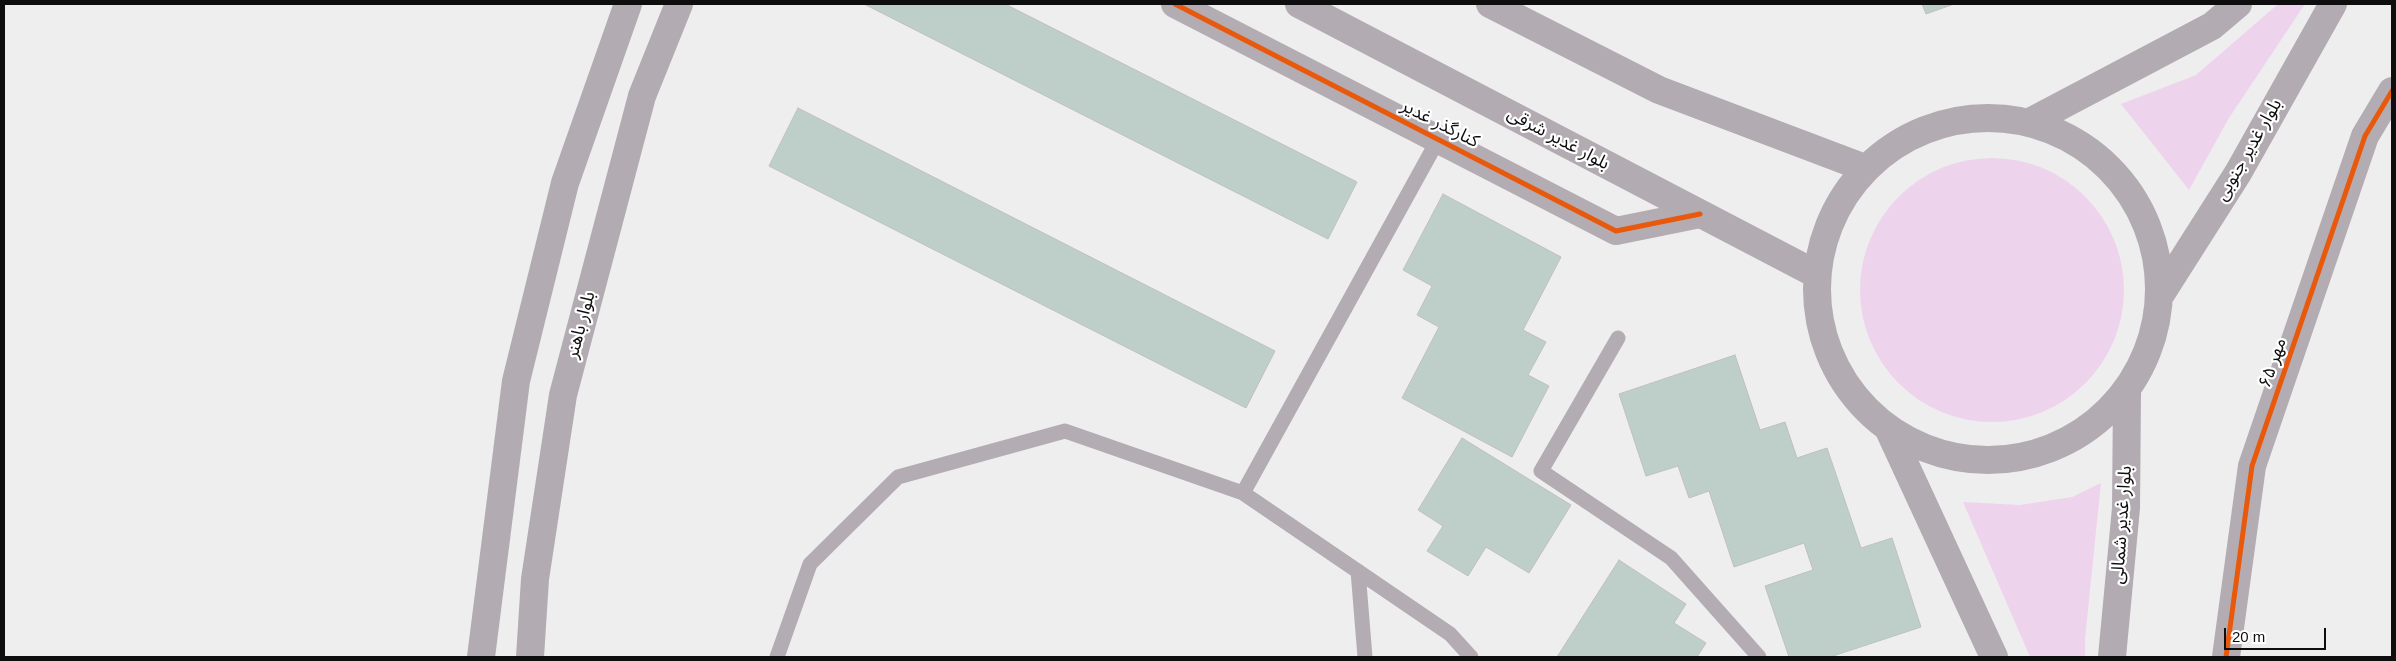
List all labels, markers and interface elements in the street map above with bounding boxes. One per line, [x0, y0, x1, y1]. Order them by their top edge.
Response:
street label: کنارگذر غدیر [1397, 95, 1483, 153]
street label: بلوار غدیر جنوبی [2211, 95, 2287, 205]
street label: بلوار غدیر شرقی [1503, 103, 1613, 175]
street label: بلوار باهنر [562, 289, 600, 361]
street label: مهر ۶۵ [2254, 335, 2292, 391]
street label: بلوار غدیر شمالی [2107, 465, 2137, 585]
scale bar [2226, 618, 2328, 650]
text: 20 m [2232, 628, 2265, 645]

